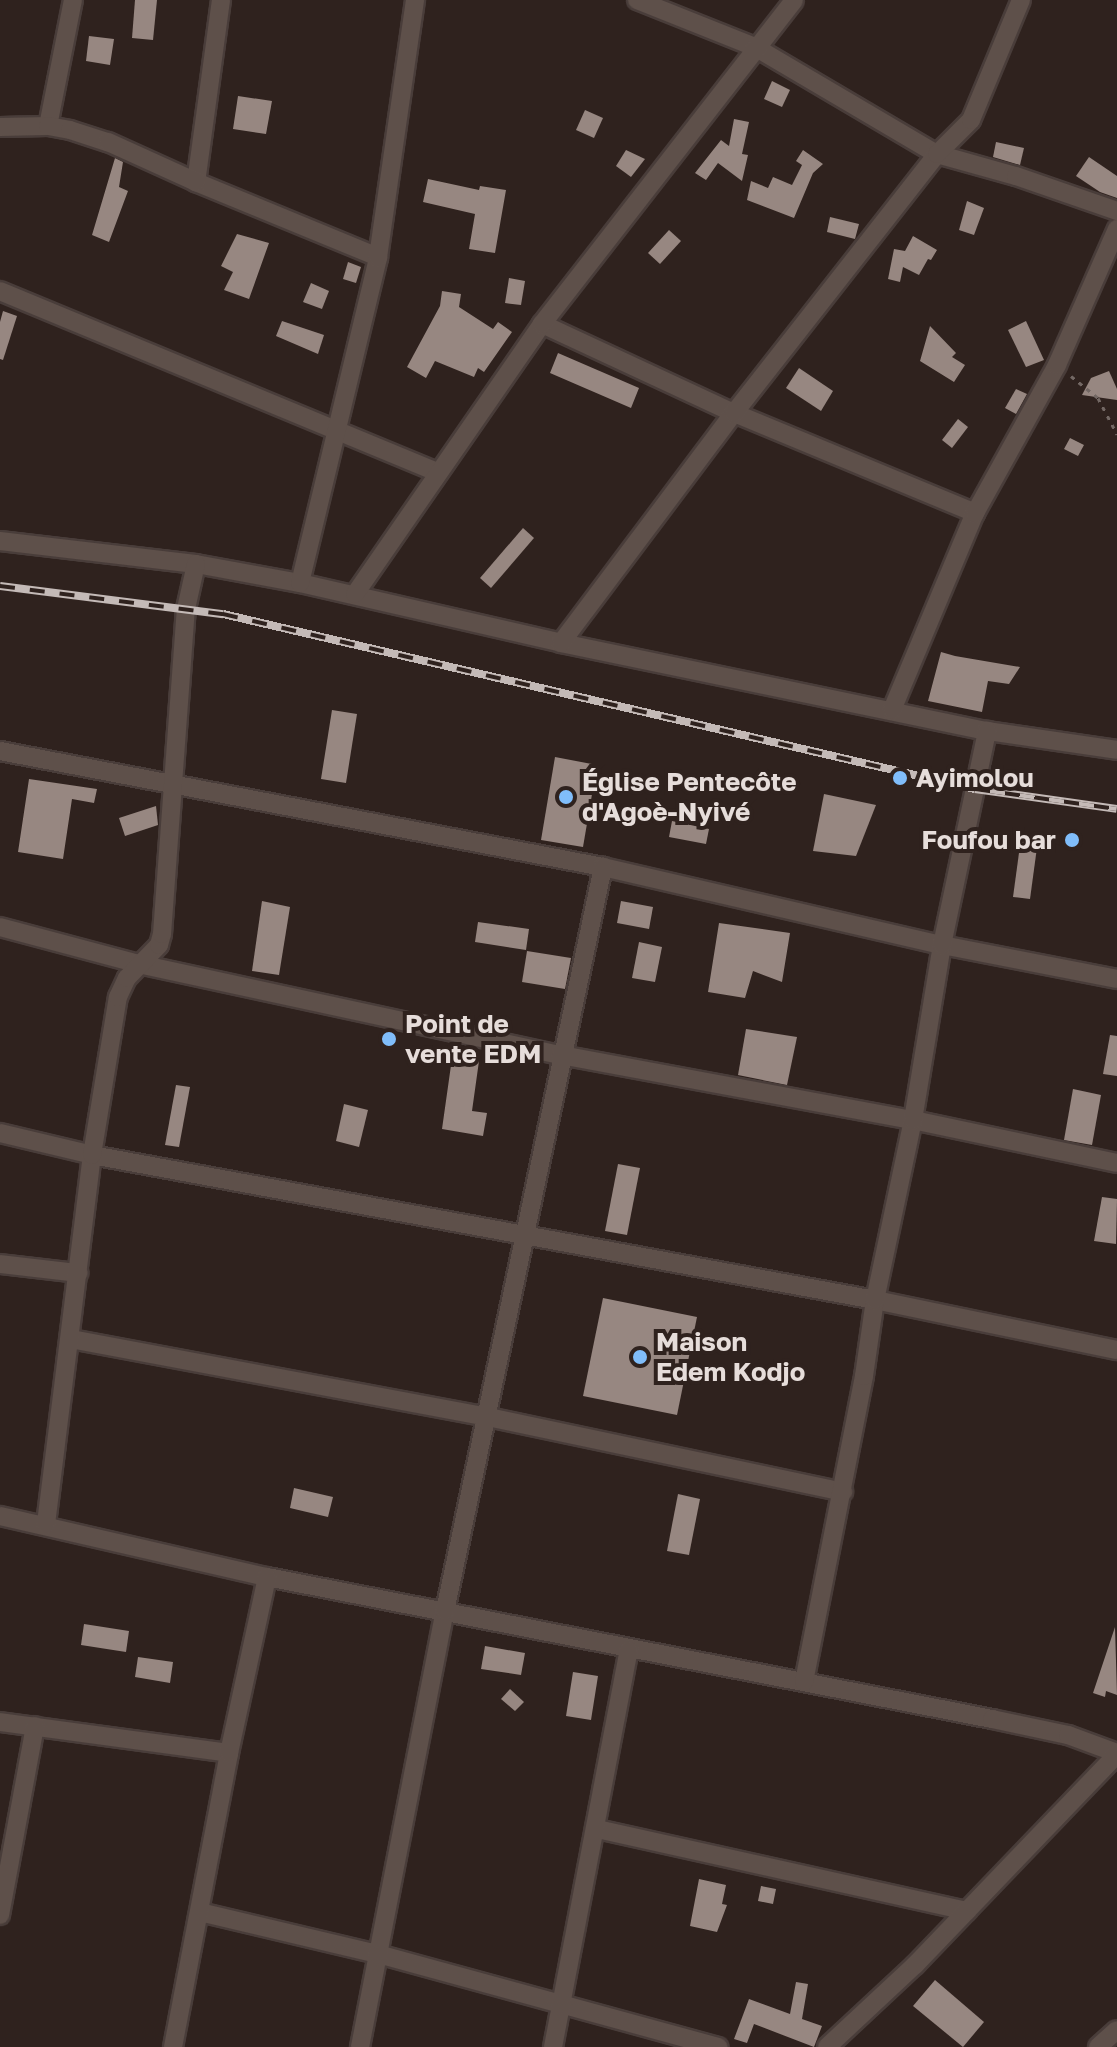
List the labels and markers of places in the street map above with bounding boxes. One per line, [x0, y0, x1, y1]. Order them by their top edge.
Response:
place label: Ayimolou [916, 762, 1034, 794]
place label: Église Pentecôte d'Agoè-Nyivé [582, 766, 796, 828]
marker: Ayimolou [891, 769, 909, 787]
marker: Église Pentecôte d'Agoè-Nyivé [557, 788, 575, 806]
place label: Foufou bar [922, 824, 1056, 856]
marker: Foufou bar [1063, 831, 1081, 849]
place label: Point de vente EDM [405, 1008, 541, 1070]
marker: Point de vente EDM [380, 1030, 398, 1048]
place label: Maison Edem Kodjo [656, 1326, 805, 1388]
marker: Maison Edem Kodjo [631, 1348, 649, 1366]

